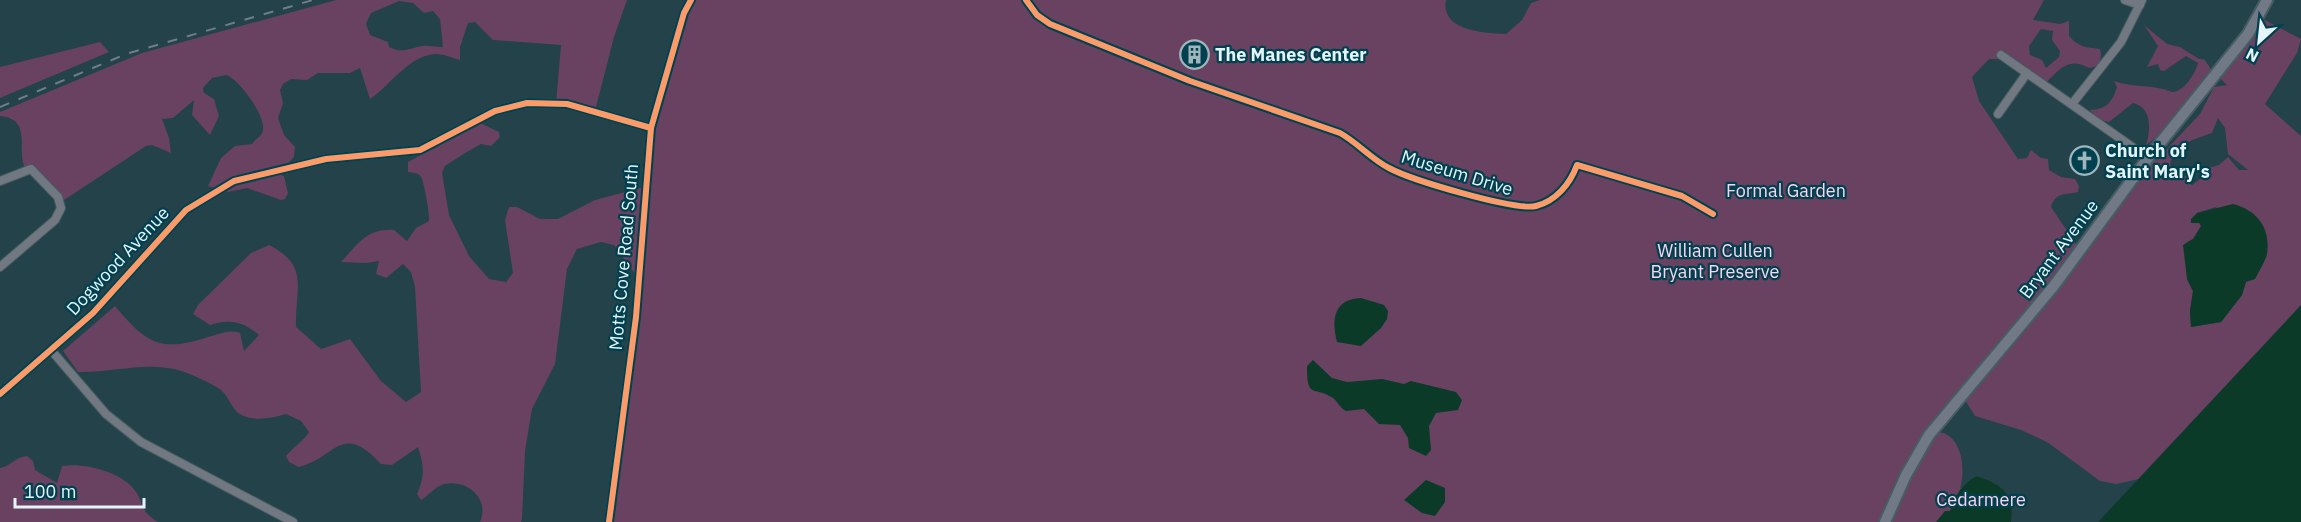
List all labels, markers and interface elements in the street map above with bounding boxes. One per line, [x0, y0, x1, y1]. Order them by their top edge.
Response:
north arrow [2229, 12, 2289, 72]
building icon: The Manes Center [1178, 39, 1210, 71]
place label: The Manes Center [1215, 43, 1367, 66]
text: N [2242, 44, 2262, 67]
place label: Church of Saint Mary's [2105, 139, 2210, 183]
street label: Museum Drive [1399, 145, 1516, 200]
church icon: Church of Saint Mary's [2068, 145, 2100, 177]
street label: Motts Cove Road South [604, 163, 643, 351]
park label: Formal Garden [1726, 179, 1846, 202]
street label: Bryant Avenue [2014, 195, 2103, 303]
street label: Dogwood Avenue [61, 201, 174, 320]
park label: William Cullen Bryant Preserve [1651, 239, 1780, 283]
scale bar [15, 471, 144, 509]
text: 100 m [24, 480, 76, 503]
park label: Cedarmere [1936, 488, 2026, 511]

